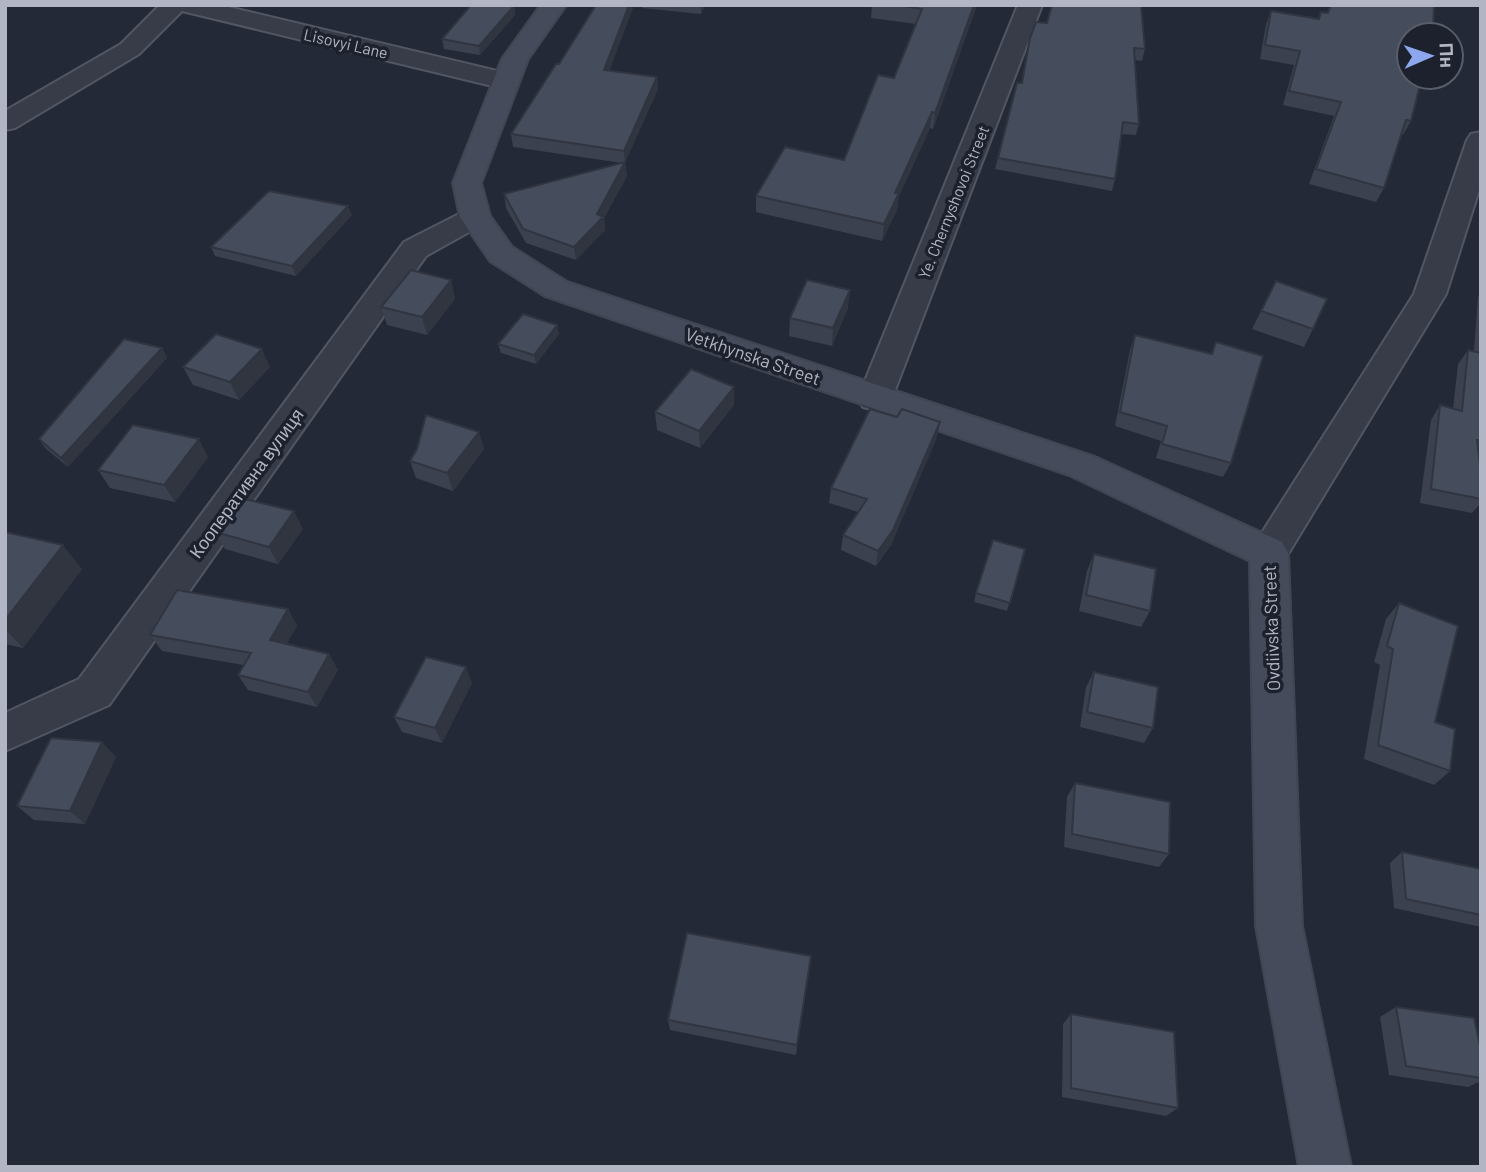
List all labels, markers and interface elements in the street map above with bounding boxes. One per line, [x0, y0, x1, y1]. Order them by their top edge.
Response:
north arrow [1395, 21, 1465, 91]
street label: Lisovyi Lane [302, 24, 390, 62]
text: Пн [1436, 42, 1459, 68]
street label: Ye. Chernyshovoi Street [914, 123, 992, 281]
street label: Vetkhynska Street [682, 323, 824, 389]
street label: Кооперативна вулиця [184, 404, 308, 562]
street label: Ovdiivska Street [1258, 565, 1284, 691]

